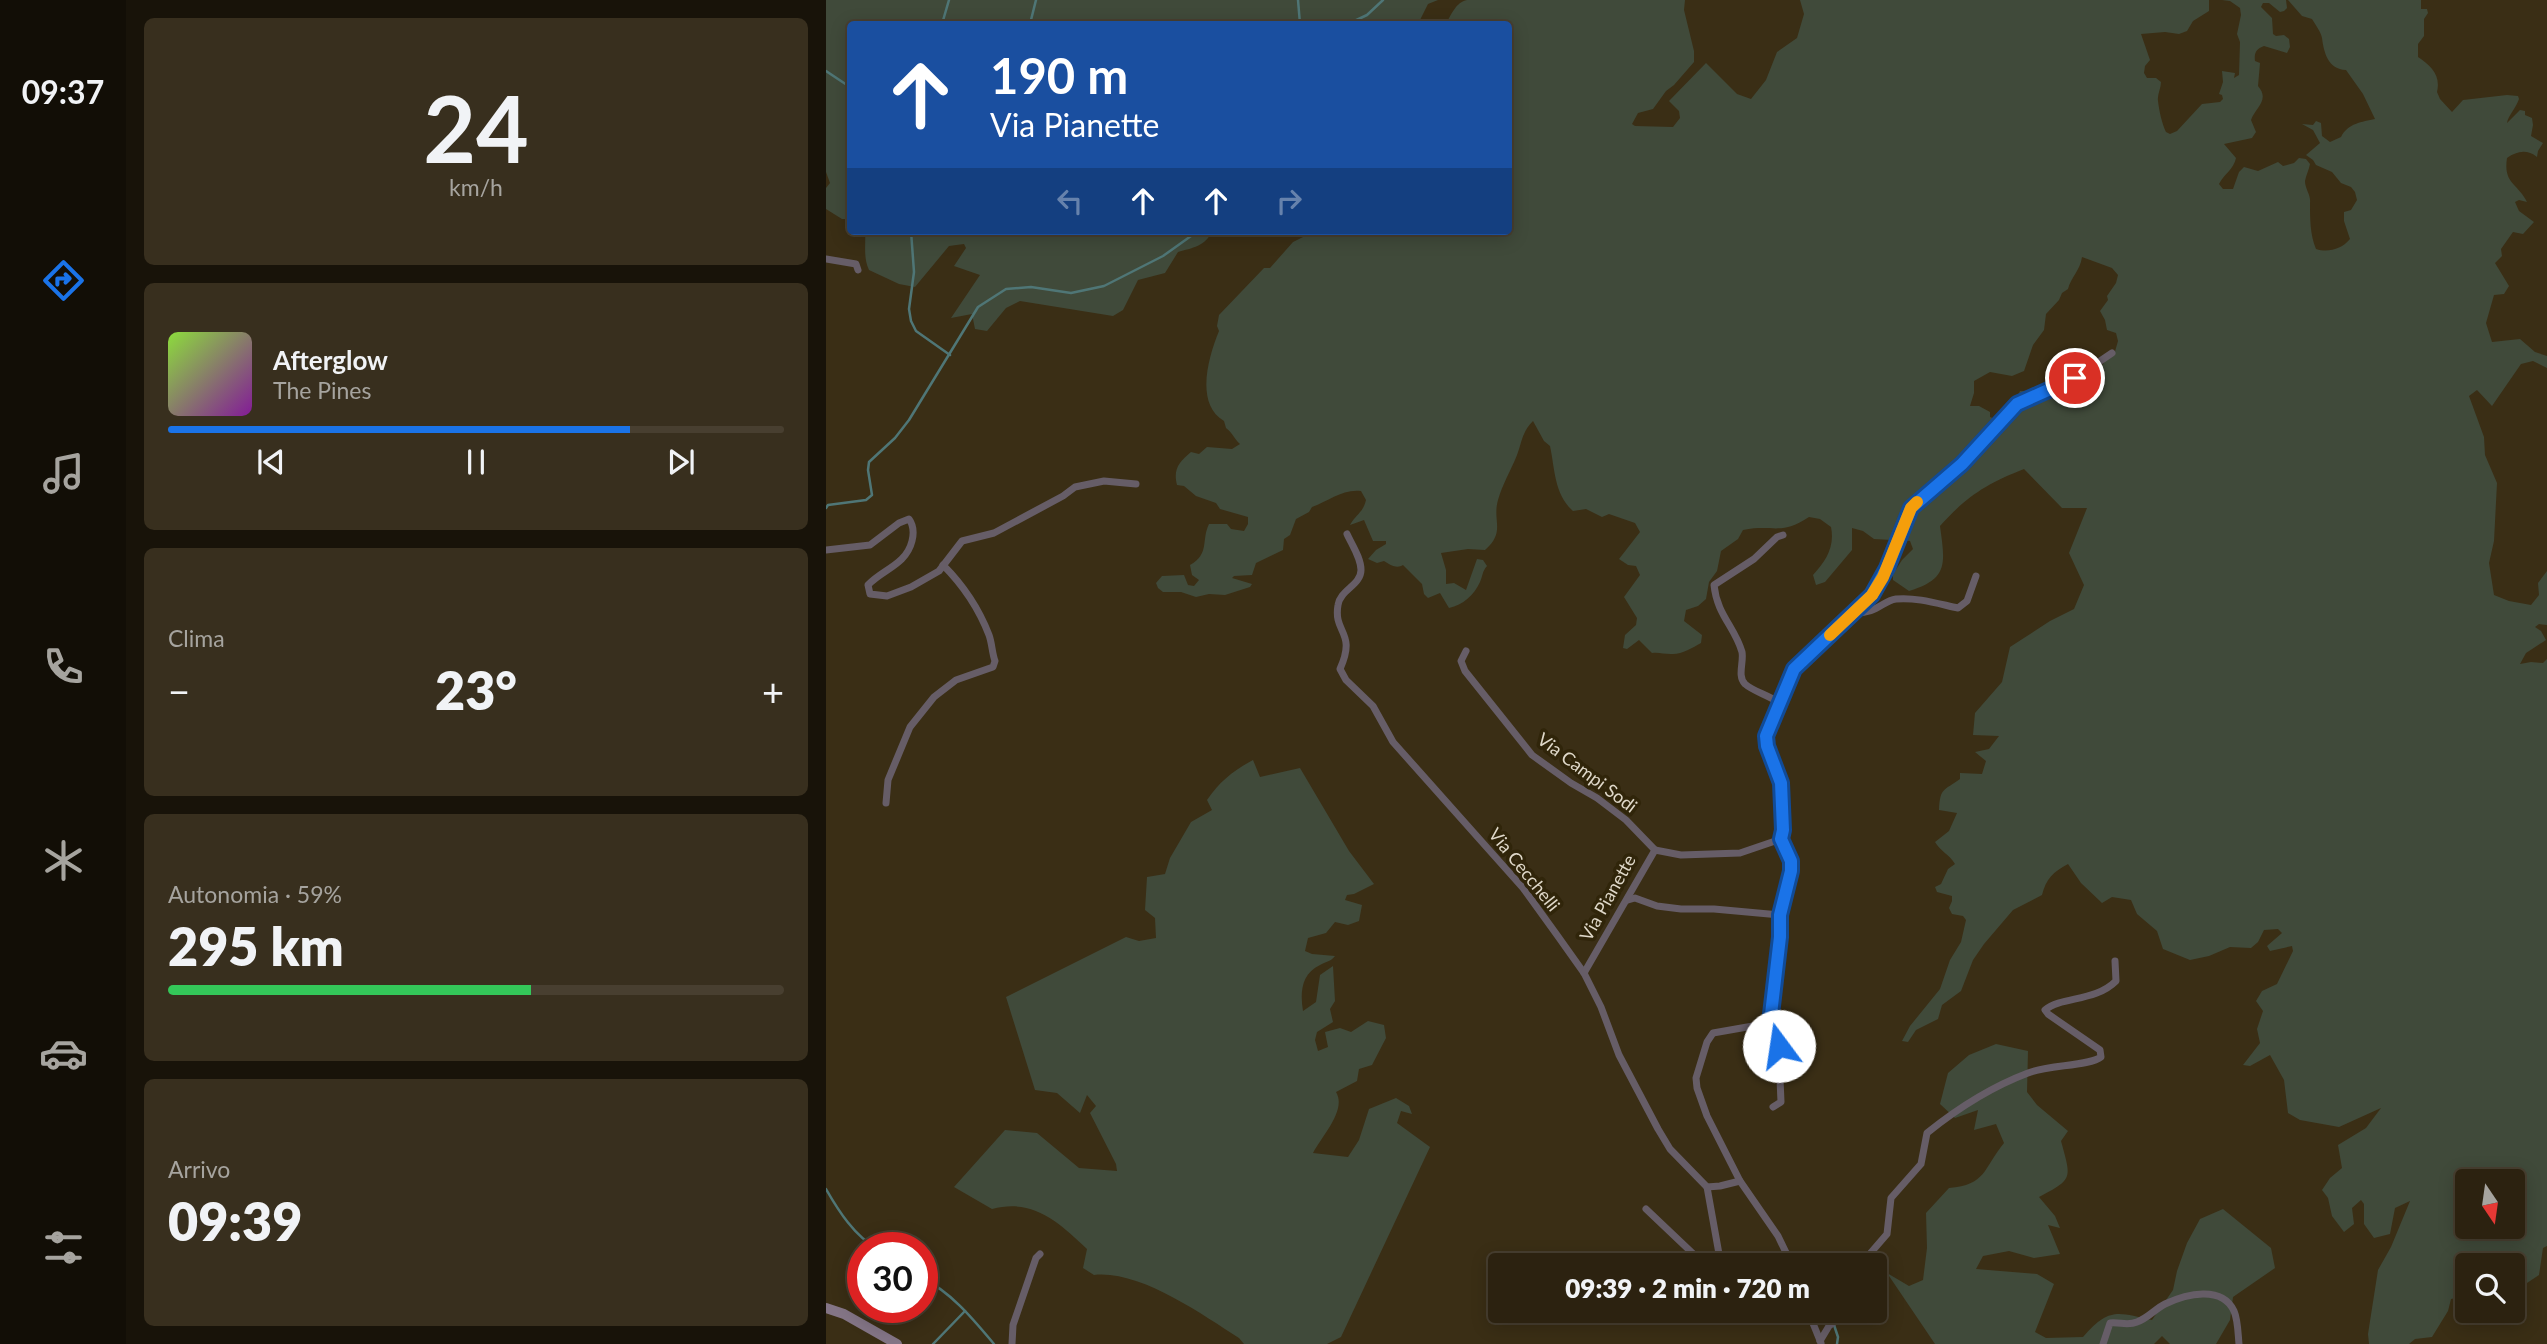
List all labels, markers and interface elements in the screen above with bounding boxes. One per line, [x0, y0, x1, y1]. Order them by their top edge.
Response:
text: 190 m [990, 46, 1128, 104]
icon: ahead [875, 49, 966, 140]
text: 09:37 [22, 72, 104, 111]
text: 24 [423, 73, 529, 182]
text: Via Pianette [990, 105, 1159, 144]
text: km/h [449, 173, 503, 201]
icon: left [1051, 182, 1089, 220]
icon: ahead [1124, 182, 1162, 220]
icon: ahead [1197, 182, 1235, 220]
icon: right [1270, 182, 1308, 220]
icon: directions [39, 256, 88, 305]
text: Afterglow [273, 344, 388, 376]
pin [2045, 348, 2105, 408]
icon: arrive [2056, 359, 2094, 397]
text: The Pines [273, 376, 371, 404]
icon: previous [252, 443, 290, 481]
icon: pause [457, 443, 495, 481]
icon: next [662, 443, 700, 481]
icon: music [39, 449, 88, 498]
text: Clima [168, 624, 225, 652]
icon: phone [39, 642, 88, 691]
text: 23° [435, 659, 517, 721]
text: − [168, 668, 190, 714]
text: + [762, 668, 784, 714]
street label: Via Campi Sodi [1533, 728, 1642, 817]
street label: Via Cecchelli [1485, 823, 1565, 915]
icon: climate [39, 836, 88, 885]
street label: Via Pianette [1574, 850, 1640, 945]
text: Autonomia · 59% [168, 880, 342, 908]
text: 295 km [168, 915, 344, 977]
position arrow [1742, 1009, 1816, 1083]
icon: car [39, 1029, 88, 1078]
text: Arrivo [168, 1155, 230, 1183]
north arrow [2455, 1169, 2525, 1239]
map controls [2455, 1169, 2525, 1323]
text: 09:39 [168, 1190, 302, 1252]
icon: filters [39, 1223, 88, 1272]
speed limit sign: 30 [847, 1232, 938, 1323]
button: search [2455, 1253, 2525, 1323]
text: 09:39 · 2 min · 720 m [1565, 1272, 1810, 1304]

